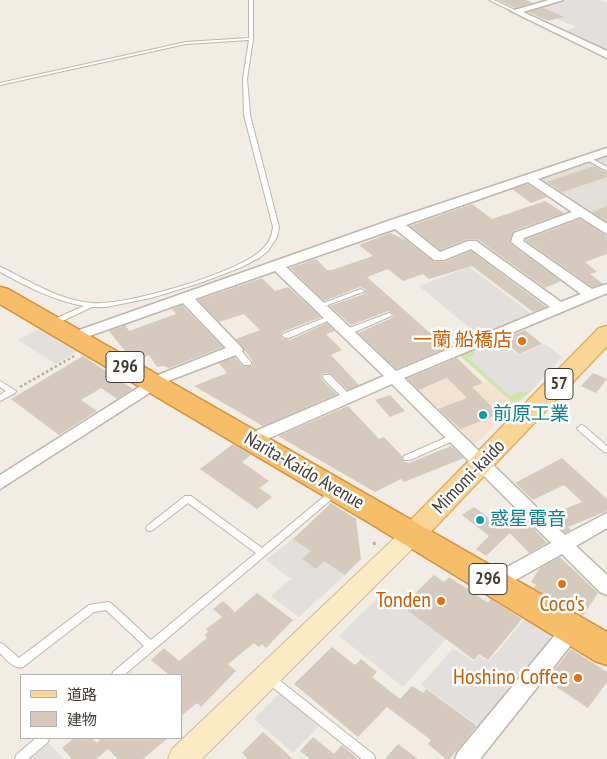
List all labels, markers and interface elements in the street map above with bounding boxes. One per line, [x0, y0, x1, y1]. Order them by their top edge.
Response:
place label: 一蘭 船橋店 [413, 330, 512, 352]
marker: 一蘭 船橋店 [516, 335, 528, 347]
road number: 296 [106, 352, 144, 382]
road number: 57 [545, 368, 573, 399]
place label: 前原工業 [493, 404, 569, 426]
marker: 前原工業 [477, 409, 489, 421]
street label: Narita-Kaido Avenue [240, 427, 368, 515]
street label: Mimomi-kaido [428, 435, 510, 519]
place label: 惑星電音 [490, 509, 566, 531]
marker: 惑星電音 [474, 514, 486, 526]
road number: 296 [469, 564, 507, 594]
marker: Coco's [556, 578, 568, 590]
place label: Tonden [376, 588, 431, 614]
place label: Coco's [539, 592, 585, 618]
marker: Tonden [435, 595, 447, 607]
place label: Hoshino Coffee [453, 665, 568, 691]
marker: Hoshino Coffee [572, 672, 584, 684]
legend [20, 674, 182, 739]
text: 道路 [67, 685, 97, 704]
text: 建物 [67, 710, 97, 729]

